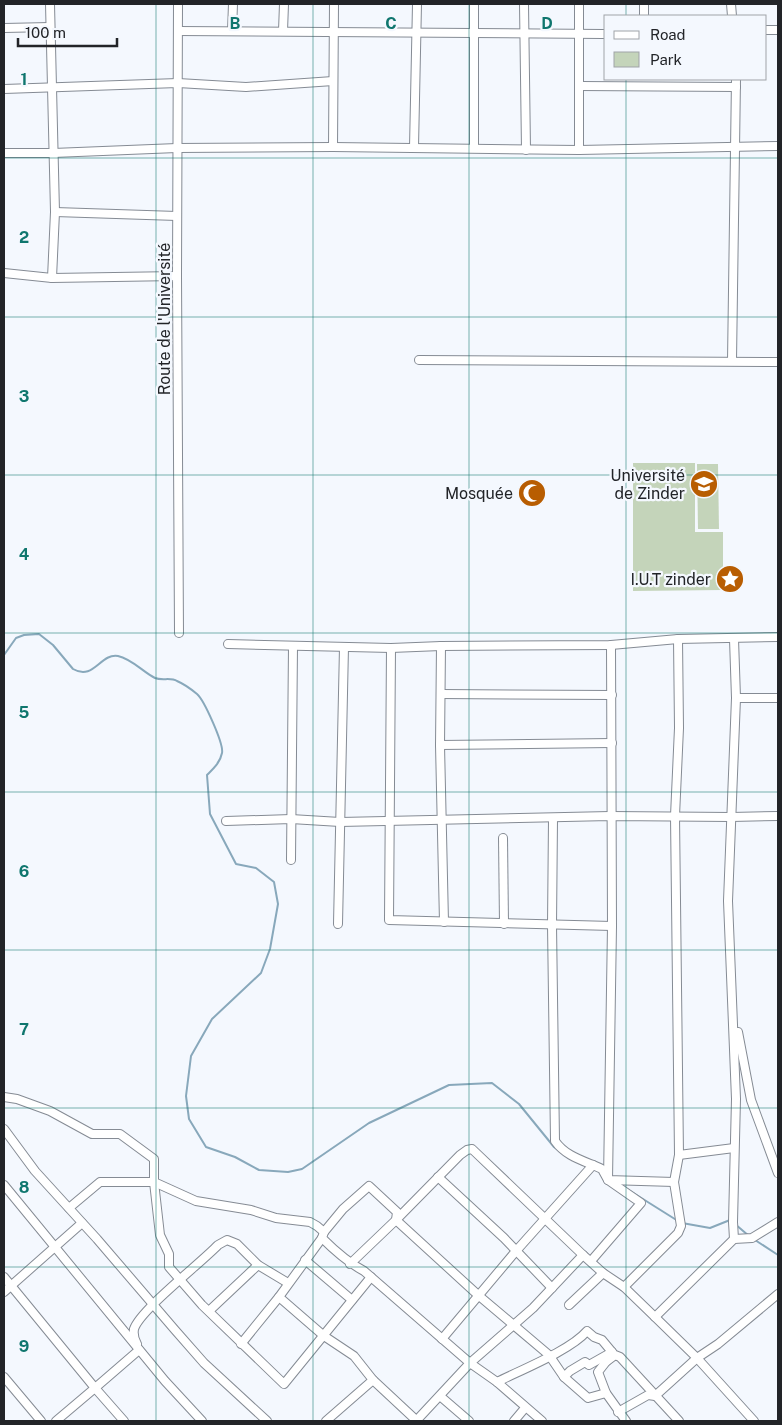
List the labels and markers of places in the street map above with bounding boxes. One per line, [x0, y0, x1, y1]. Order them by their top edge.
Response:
place label: Université de Zinder [610, 466, 685, 503]
school or university icon: Université de Zinder [689, 469, 719, 499]
mosque icon: Mosquée [517, 478, 547, 508]
place label: Mosquée [445, 484, 513, 503]
place icon: I.U.T zinder [715, 564, 745, 594]
place label: I.U.T zinder [630, 570, 711, 589]

